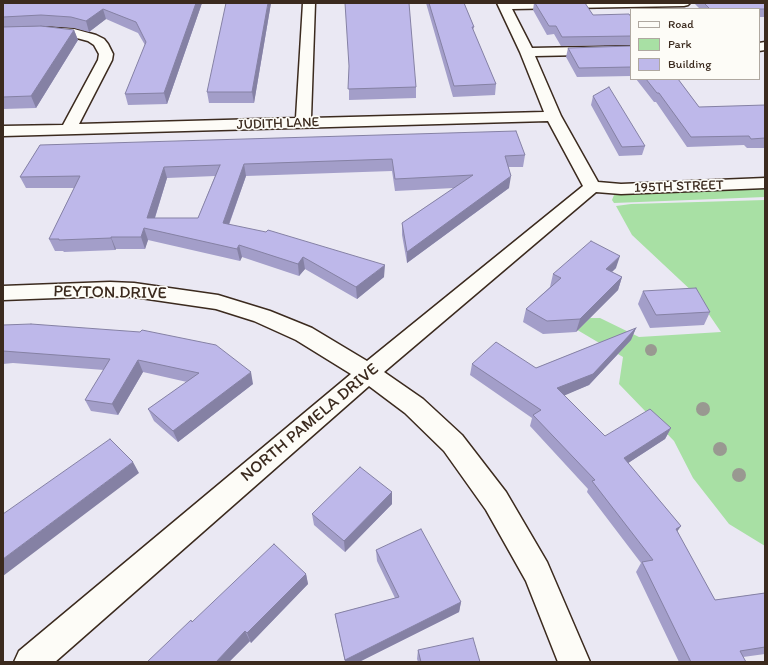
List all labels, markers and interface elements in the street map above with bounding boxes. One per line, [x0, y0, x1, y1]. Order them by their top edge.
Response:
legend [630, 8, 760, 80]
text: Road [668, 17, 694, 31]
text: Park [668, 37, 692, 51]
text: Building [668, 57, 711, 71]
street label: JUDITH LANE [236, 114, 320, 134]
street label: 195TH STREET [634, 177, 724, 197]
street label: PEYTON DRIVE [53, 282, 167, 304]
street label: NORTH PAMELA DRIVE [237, 359, 383, 487]

